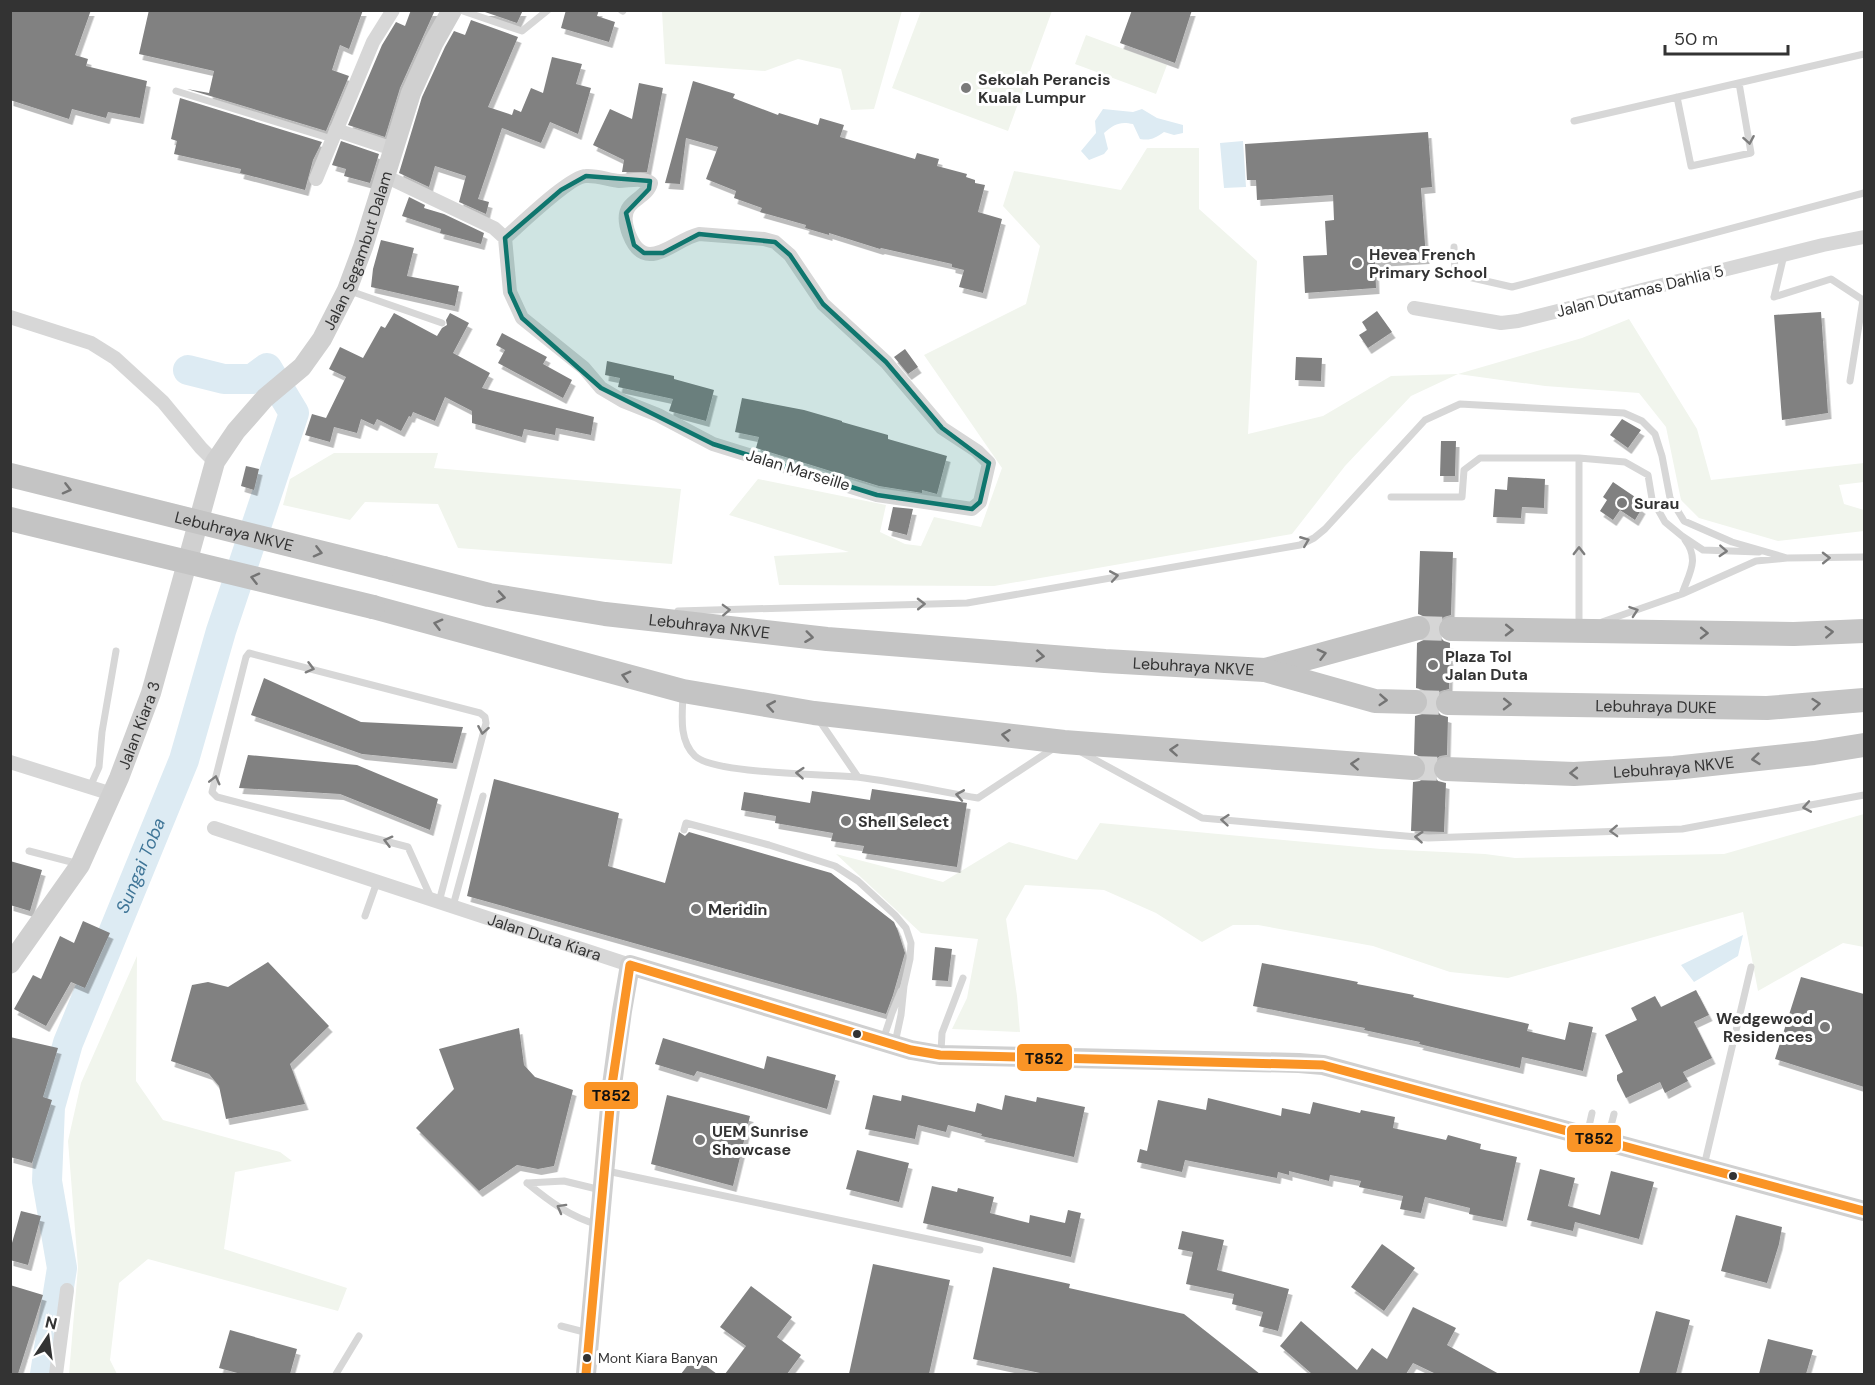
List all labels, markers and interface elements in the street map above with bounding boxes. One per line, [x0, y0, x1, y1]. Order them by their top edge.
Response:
scale bar [1665, 18, 1788, 56]
text: 50 m [1674, 27, 1718, 51]
place label: Sekolah Perancis Kuala Lumpur [978, 69, 1110, 108]
marker: Sekolah Perancis Kuala Lumpur [959, 81, 973, 95]
one-way arrow [1742, 135, 1755, 145]
street label: Jalan Segambut Dalam [318, 168, 397, 334]
place label: Hevea French Primary School [1369, 244, 1487, 283]
marker: Hevea French Primary School [1350, 256, 1364, 270]
street label: Jalan Dutamas Dahlia 5 [1554, 260, 1726, 322]
street label: Jalan Marseille [743, 444, 853, 496]
one-way arrow [62, 482, 72, 495]
place label: Surau [1634, 493, 1679, 514]
marker: Surau [1615, 496, 1629, 510]
street label: Lebuhraya NKVE [173, 506, 296, 556]
one-way arrow [1300, 536, 1310, 549]
one-way arrow [1719, 544, 1728, 557]
one-way arrow [312, 545, 322, 557]
one-way arrow [1573, 547, 1585, 556]
one-way arrow [1821, 552, 1830, 564]
one-way arrow [1109, 571, 1118, 583]
one-way arrow [250, 572, 260, 585]
one-way arrow [496, 590, 506, 603]
one-way arrow [917, 598, 926, 610]
one-way arrow [722, 603, 731, 616]
one-way arrow [1628, 606, 1639, 619]
street label: Lebuhraya NKVE [648, 609, 771, 643]
one-way arrow [433, 619, 443, 632]
one-way arrow [1505, 623, 1514, 636]
one-way arrow [1825, 626, 1834, 639]
one-way arrow [1700, 627, 1709, 639]
one-way arrow [804, 630, 813, 643]
place label: Plaza Tol Jalan Duta [1445, 646, 1528, 685]
one-way arrow [1036, 649, 1045, 662]
one-way arrow [1316, 649, 1327, 661]
street label: Lebuhraya NKVE [1132, 652, 1255, 680]
marker: Plaza Tol Jalan Duta [1426, 658, 1440, 672]
one-way arrow [304, 661, 315, 673]
one-way arrow [621, 670, 631, 683]
street label: Jalan Kiara 3 [113, 679, 164, 772]
one-way arrow [1378, 694, 1387, 707]
street label: Lebuhraya DUKE [1595, 695, 1717, 718]
one-way arrow [1502, 698, 1511, 710]
one-way arrow [1811, 698, 1820, 711]
one-way arrow [766, 700, 775, 712]
one-way arrow [478, 725, 490, 734]
one-way arrow [1001, 729, 1010, 742]
one-way arrow [1170, 744, 1179, 757]
street label: Lebuhraya NKVE [1612, 751, 1735, 782]
one-way arrow [1751, 752, 1760, 765]
one-way arrow [1350, 758, 1360, 771]
one-way arrow [795, 767, 804, 780]
one-way arrow [1569, 767, 1578, 779]
one-way arrow [208, 775, 221, 785]
one-way arrow [955, 789, 965, 802]
one-way arrow [1803, 800, 1812, 812]
place label: Shell Select [858, 811, 949, 832]
water label: Sungai Toba [110, 814, 171, 917]
marker: Shell Select [839, 814, 853, 828]
one-way arrow [1221, 814, 1230, 827]
one-way arrow [1610, 825, 1619, 837]
one-way arrow [1415, 831, 1424, 844]
one-way arrow [383, 836, 393, 849]
place label: Meridin [708, 899, 767, 920]
marker: Meridin [689, 902, 703, 916]
street label: Jalan Duta Kiara [485, 908, 604, 965]
place label: Wedgewood Residences [1716, 1008, 1813, 1047]
marker: Wedgewood Residences [1818, 1020, 1832, 1034]
unlabelled marker [851, 1028, 863, 1040]
line badge: T852 [1016, 1043, 1073, 1072]
text: T852 [1025, 1048, 1063, 1069]
line badge: T852 [583, 1081, 639, 1110]
text: T852 [592, 1085, 630, 1106]
place label: UEM Sunrise Showcase [712, 1121, 809, 1160]
line badge: T852 [1566, 1124, 1622, 1153]
text: T852 [1575, 1128, 1613, 1149]
marker: UEM Sunrise Showcase [693, 1133, 707, 1147]
unlabelled marker [1727, 1170, 1739, 1182]
one-way arrow [557, 1204, 567, 1215]
north arrow [18, 1307, 78, 1367]
text: N [43, 1311, 59, 1334]
place label: Mont Kiara Banyan [598, 1349, 718, 1367]
marker: Mont Kiara Banyan [581, 1352, 593, 1364]

